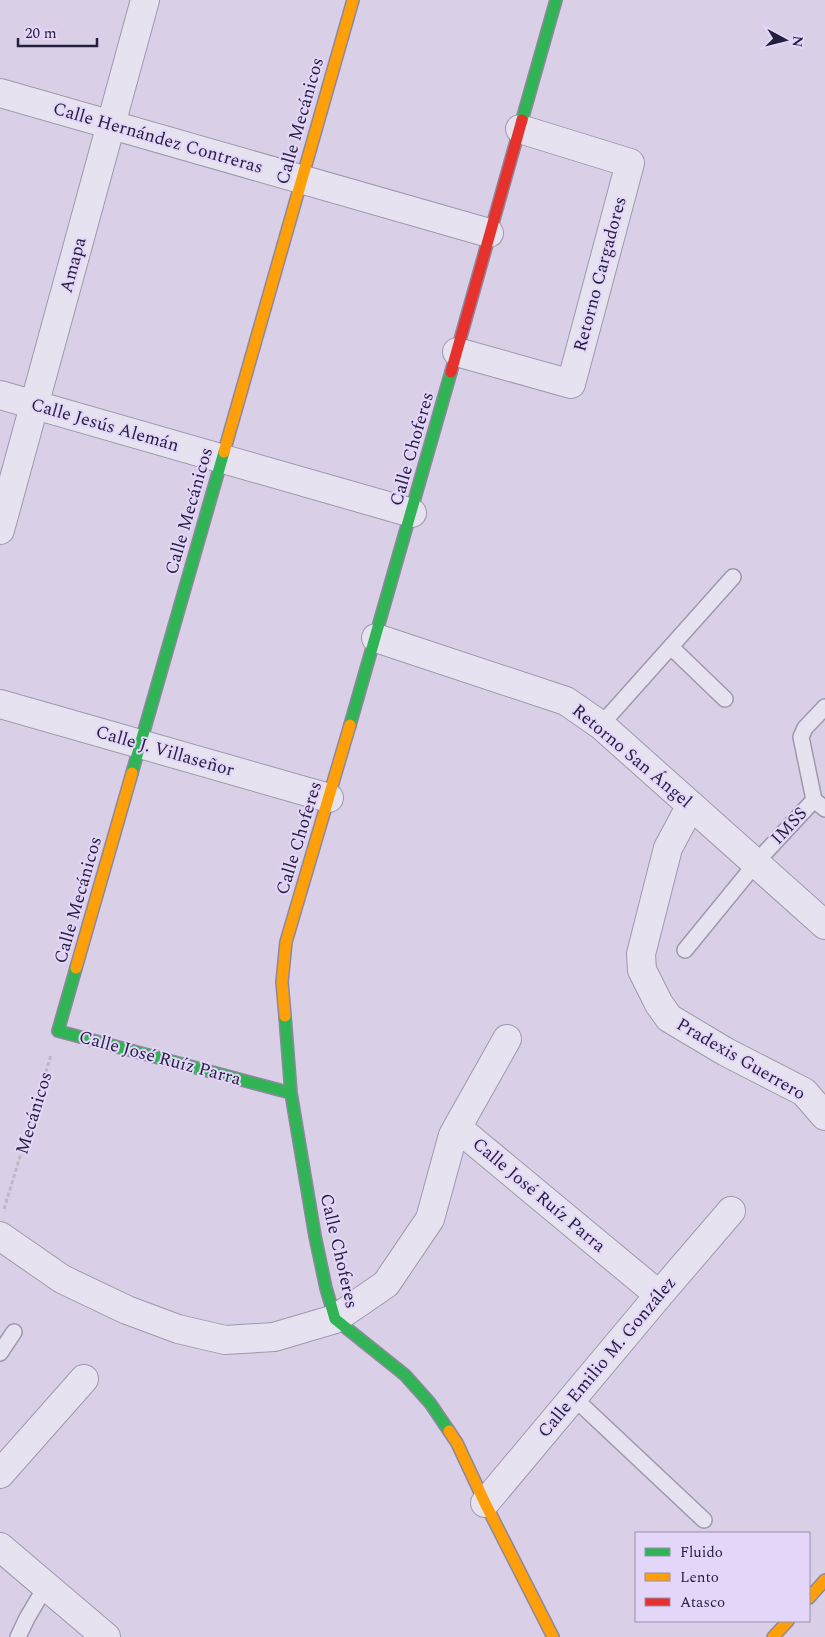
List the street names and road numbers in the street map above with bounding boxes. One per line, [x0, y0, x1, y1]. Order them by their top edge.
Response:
street label: Calle Mecánicos [269, 54, 331, 188]
street label: Calle Hernández Contreras [50, 95, 266, 181]
street label: Retorno Cargadores [566, 194, 634, 354]
street label: Amapa [53, 234, 93, 296]
street label: Calle Choferes [383, 389, 441, 509]
street label: Calle Jesús Alemán [28, 391, 182, 459]
street label: Calle Mecánicos [158, 444, 220, 578]
street label: Retorno San Ángel [566, 698, 698, 814]
street label: Calle J. Villaseñor [93, 718, 237, 784]
street label: Calle Choferes [269, 778, 329, 898]
street label: IMSS [764, 801, 814, 851]
street label: Calle Mecánicos [47, 833, 109, 967]
street label: Pradexis Guerrero [671, 1011, 811, 1107]
street label: Calle José Ruíz Parra [76, 1023, 244, 1093]
street label: Mecánicos [9, 1068, 59, 1158]
street label: Calle José Ruíz Parra [466, 1131, 612, 1259]
street label: Calle Choferes [313, 1191, 365, 1311]
street label: Calle Emilio M. González [531, 1270, 683, 1444]

